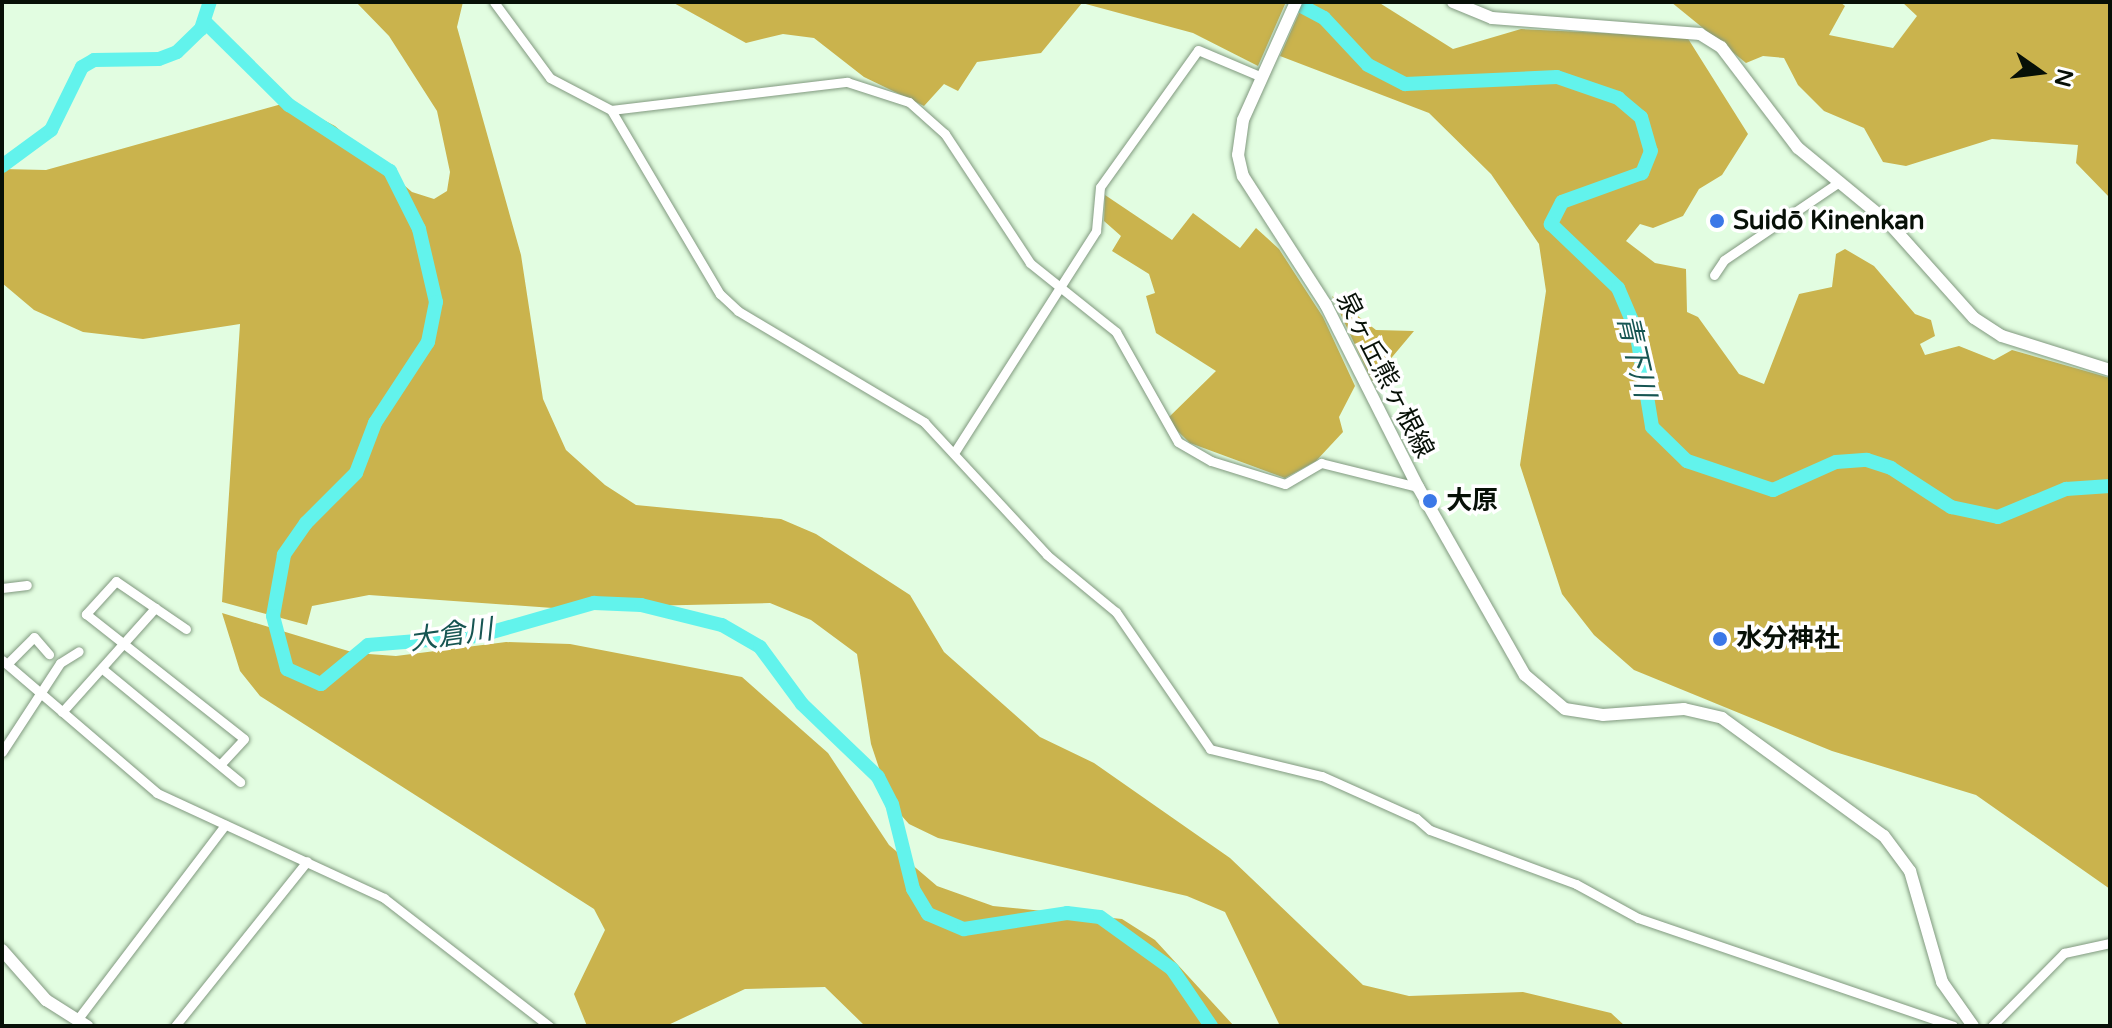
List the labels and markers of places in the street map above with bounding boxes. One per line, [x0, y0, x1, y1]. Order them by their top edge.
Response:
place label: Suidō Kinenkan [1733, 205, 1925, 237]
marker: Suidō Kinenkan [1708, 212, 1726, 230]
place label: 大原 [1446, 485, 1498, 517]
marker: 大原 [1421, 492, 1439, 510]
place label: 水分神社 [1736, 623, 1840, 655]
marker: 水分神社 [1711, 630, 1729, 648]

